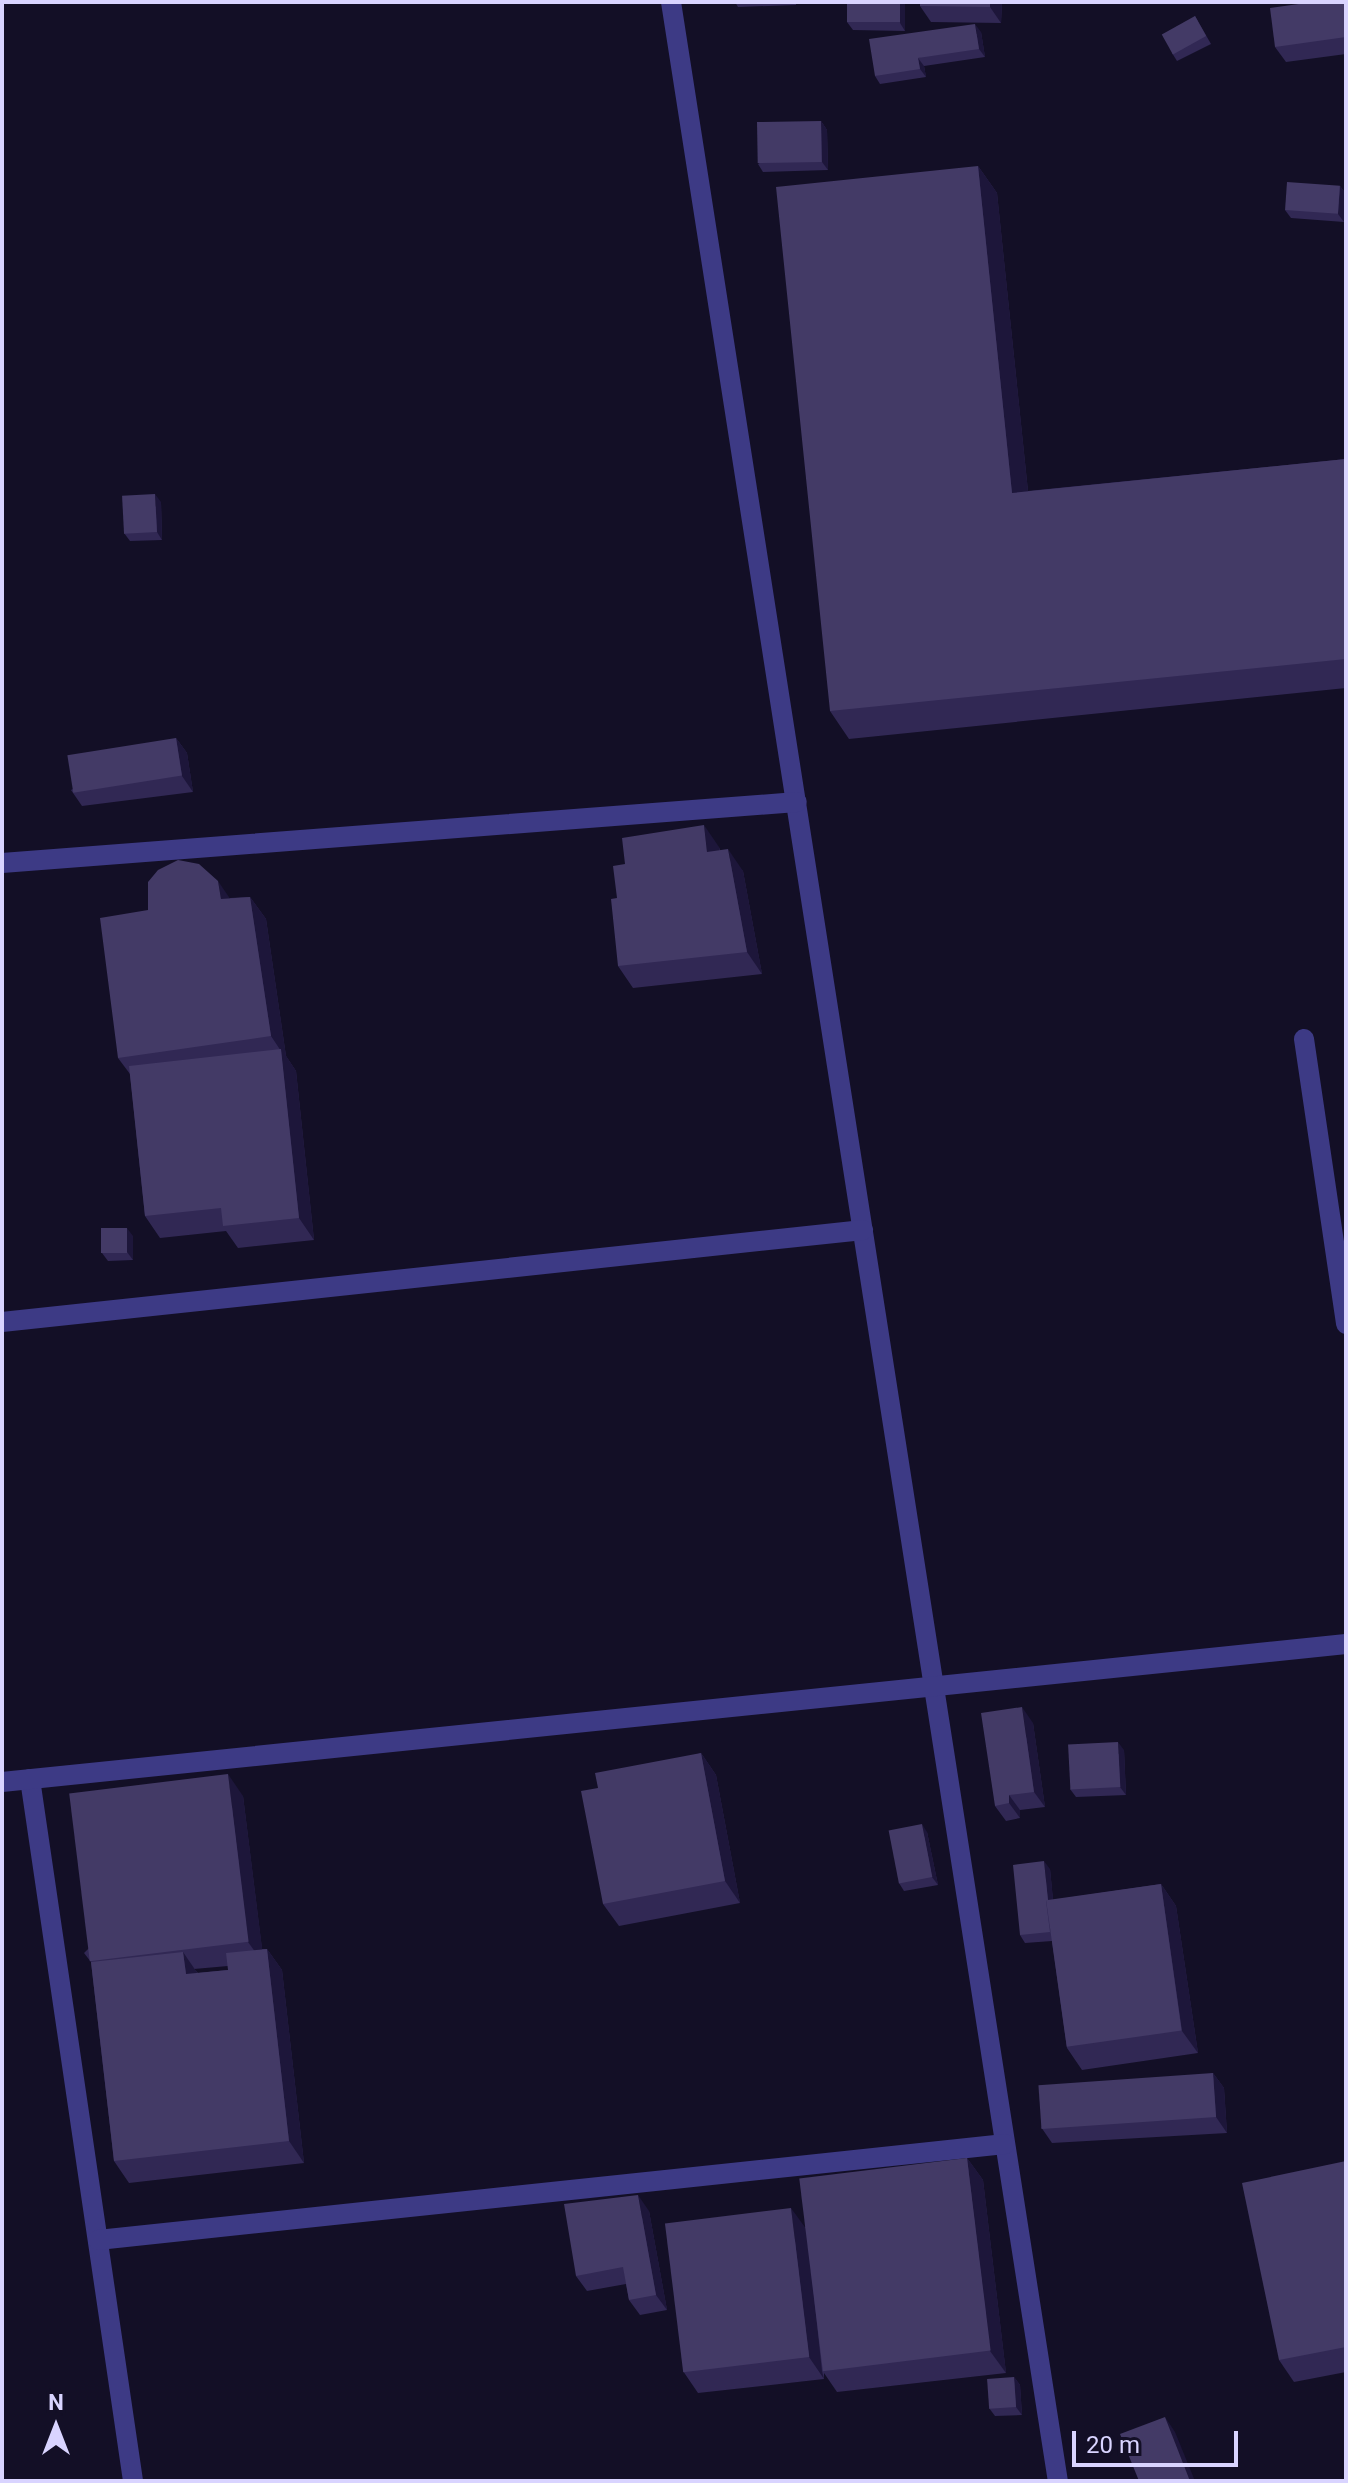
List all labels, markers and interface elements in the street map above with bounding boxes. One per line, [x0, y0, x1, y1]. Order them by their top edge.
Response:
north arrow [16, 2387, 96, 2467]
text: N [48, 2390, 64, 2415]
scale bar [1076, 2415, 1242, 2465]
text: 20 m [1086, 2431, 1140, 2459]

